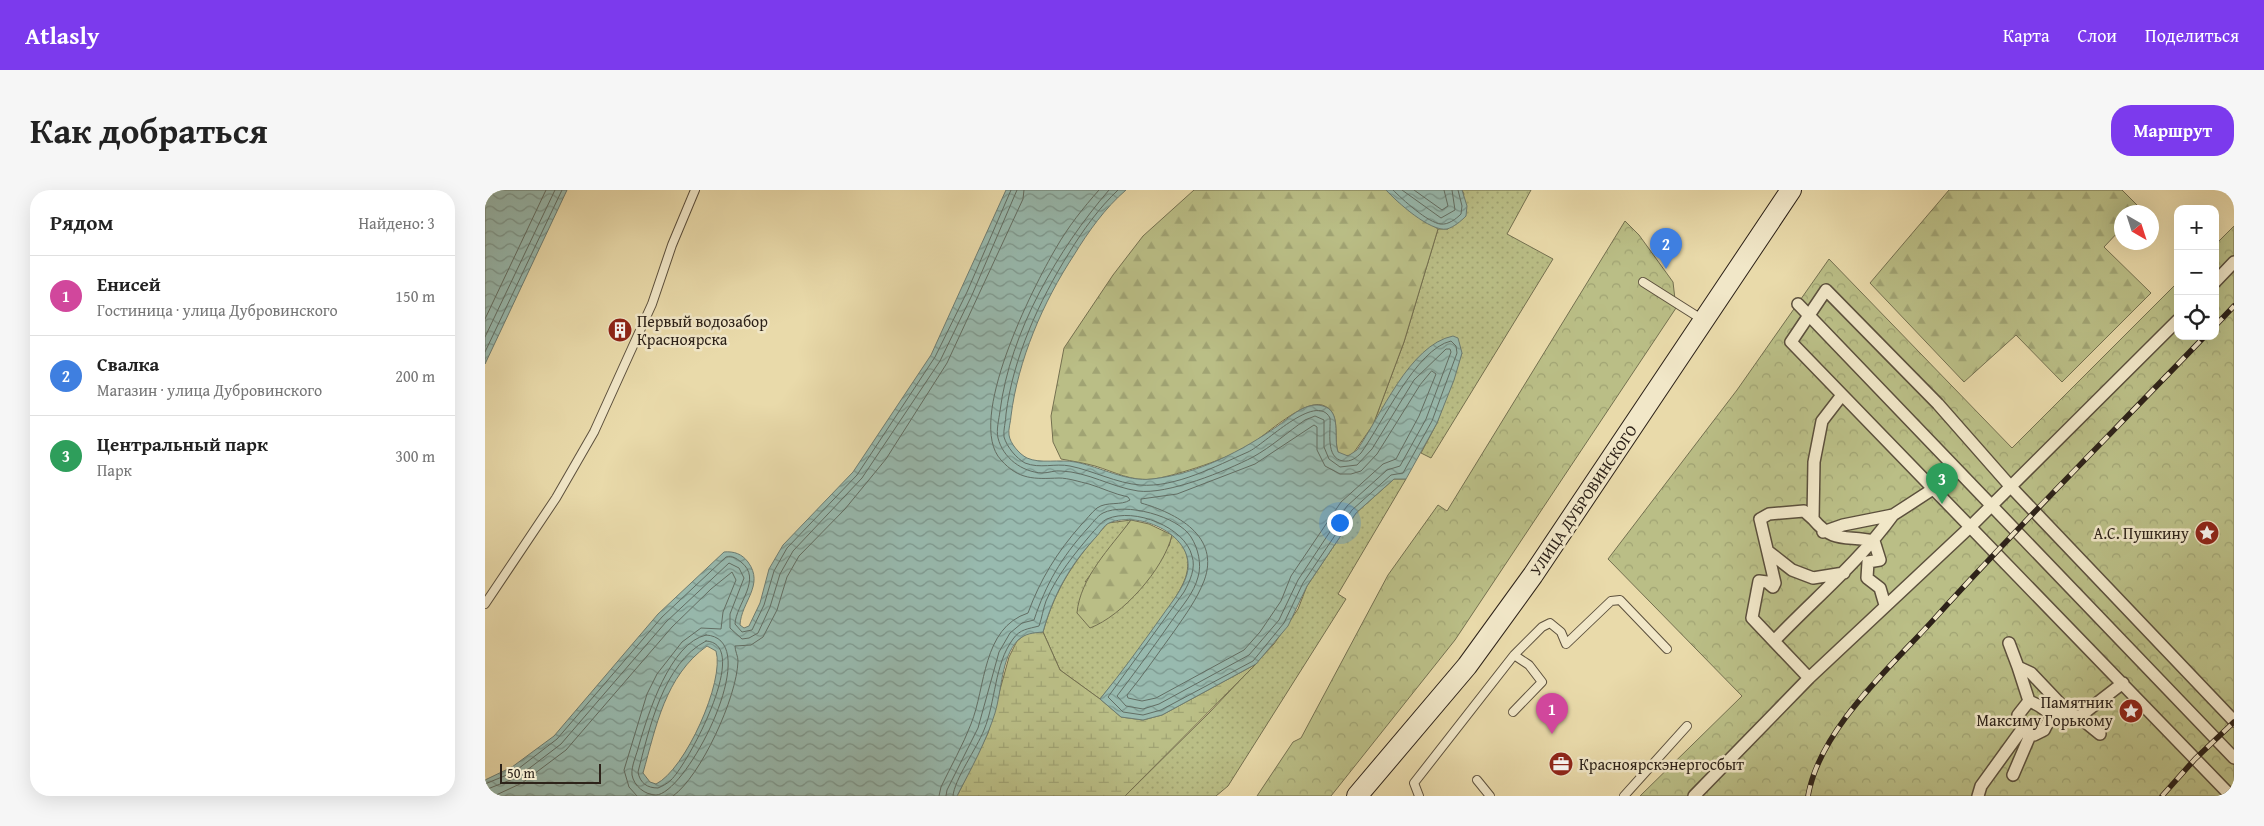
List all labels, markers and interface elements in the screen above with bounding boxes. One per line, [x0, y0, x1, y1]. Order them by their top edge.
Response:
text: Atlasly [25, 18, 99, 53]
text: Карта [2003, 22, 2050, 49]
text: Слои [2078, 22, 2117, 49]
text: Поделиться [2145, 22, 2239, 49]
text: Как добраться [30, 105, 268, 156]
button: Маршрут [2111, 105, 2234, 156]
north arrow [2114, 205, 2159, 250]
map controls [2174, 205, 2219, 340]
button: + [2174, 205, 2219, 250]
text: Рядом [50, 207, 113, 238]
text: Найдено: 3 [358, 211, 435, 235]
pin: 2 [1650, 228, 1682, 269]
button: − [2174, 250, 2219, 295]
text: Енисей [97, 270, 161, 298]
text: 1 [62, 284, 70, 308]
text: 150 m [395, 284, 435, 308]
button: locate [2174, 295, 2219, 340]
text: Гостиница · улица Дубровинского [97, 298, 338, 322]
place label: Первый водозабор Красноярска [637, 309, 768, 351]
building icon: Первый водозабор Красноярска [607, 317, 633, 343]
text: Свалка [97, 350, 159, 378]
text: 2 [62, 364, 70, 388]
text: 200 m [395, 364, 435, 388]
text: Магазин · улица Дубровинского [97, 378, 322, 402]
street label: УЛИЦА ДУБРОВИНСКОГО [1523, 419, 1643, 580]
text: Центральный парк [97, 430, 268, 458]
text: 3 [62, 444, 70, 468]
text: 300 m [395, 444, 435, 468]
text: Парк [97, 458, 132, 482]
pin: 3 [1926, 463, 1958, 504]
your location [1327, 510, 1353, 536]
place icon: А.С. Пушкину [2194, 520, 2220, 546]
place label: А.С. Пушкину [2093, 521, 2189, 545]
place label: Памятник Максиму Горькому [1977, 690, 2114, 732]
pin: 1 [1536, 693, 1568, 734]
place icon: Памятник Максиму Горькому [2118, 698, 2144, 724]
office icon: Красноярскэнергосбыт [1548, 751, 1574, 777]
place label: Красноярскэнергосбыт [1579, 752, 1744, 776]
scale bar [500, 761, 601, 784]
text: 50 m [507, 763, 535, 783]

